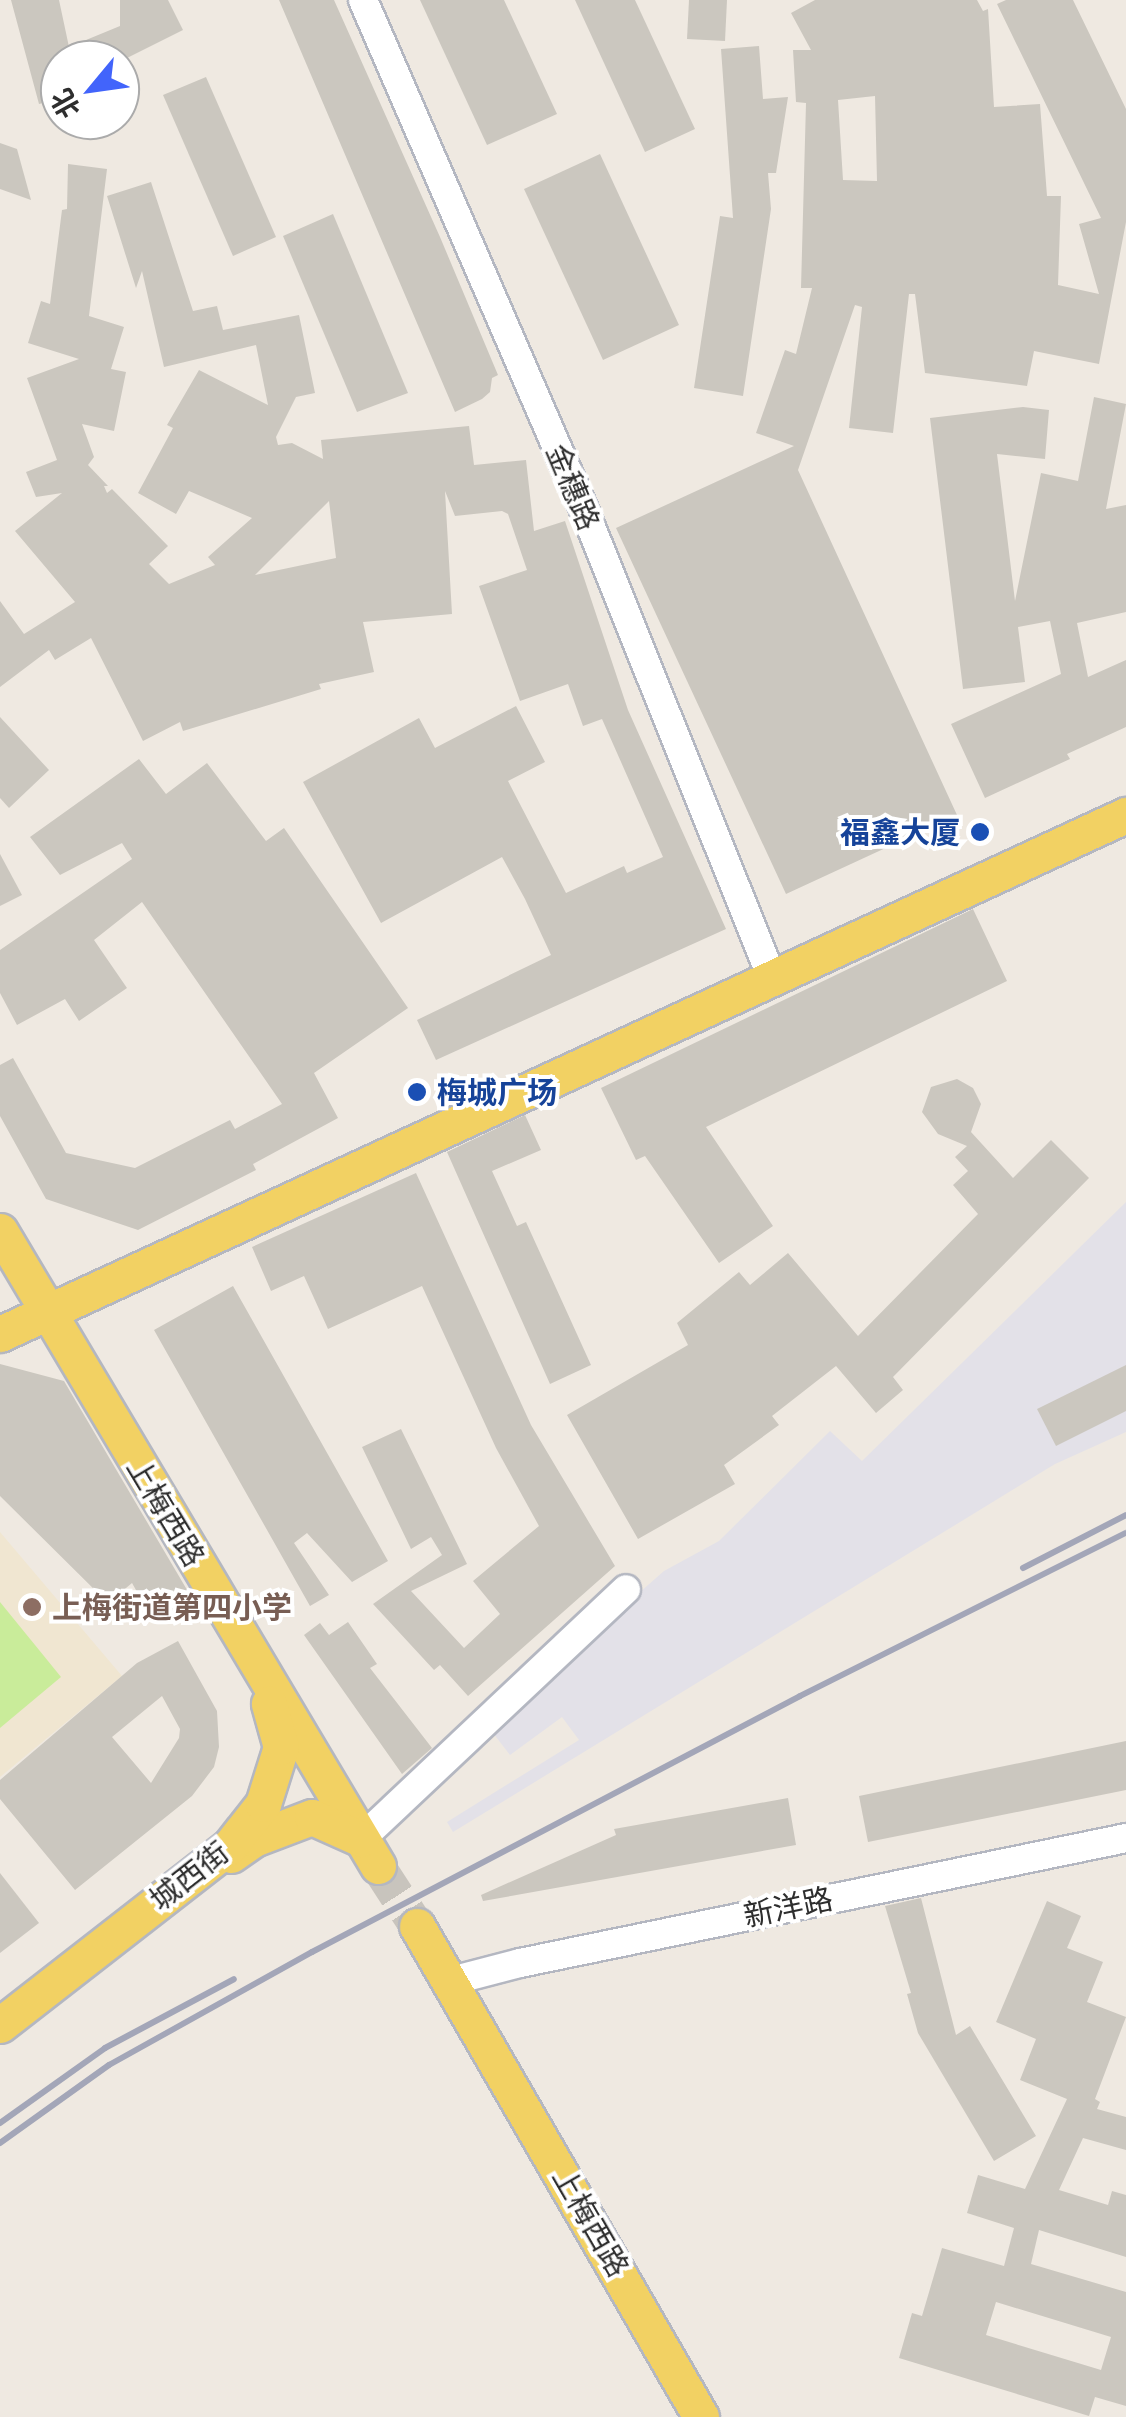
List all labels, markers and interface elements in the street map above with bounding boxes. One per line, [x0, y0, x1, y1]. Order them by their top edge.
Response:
north arrow [40, 40, 140, 140]
text: 北 [45, 84, 86, 124]
street label: 金穗路 [539, 439, 607, 535]
place label: 福鑫大厦 [840, 814, 960, 850]
marker: 福鑫大厦 [969, 821, 991, 843]
place label: 梅城广场 [437, 1074, 557, 1110]
marker: 梅城广场 [406, 1081, 428, 1103]
street label: 上梅西路 [120, 1451, 212, 1573]
place label: 上梅街道第四小学 [52, 1589, 292, 1625]
marker: 上梅街道第四小学 [21, 1596, 43, 1618]
street label: 城西街 [142, 1834, 236, 1918]
street label: 新洋路 [740, 1880, 836, 1934]
street label: 上梅西路 [545, 2161, 637, 2283]

